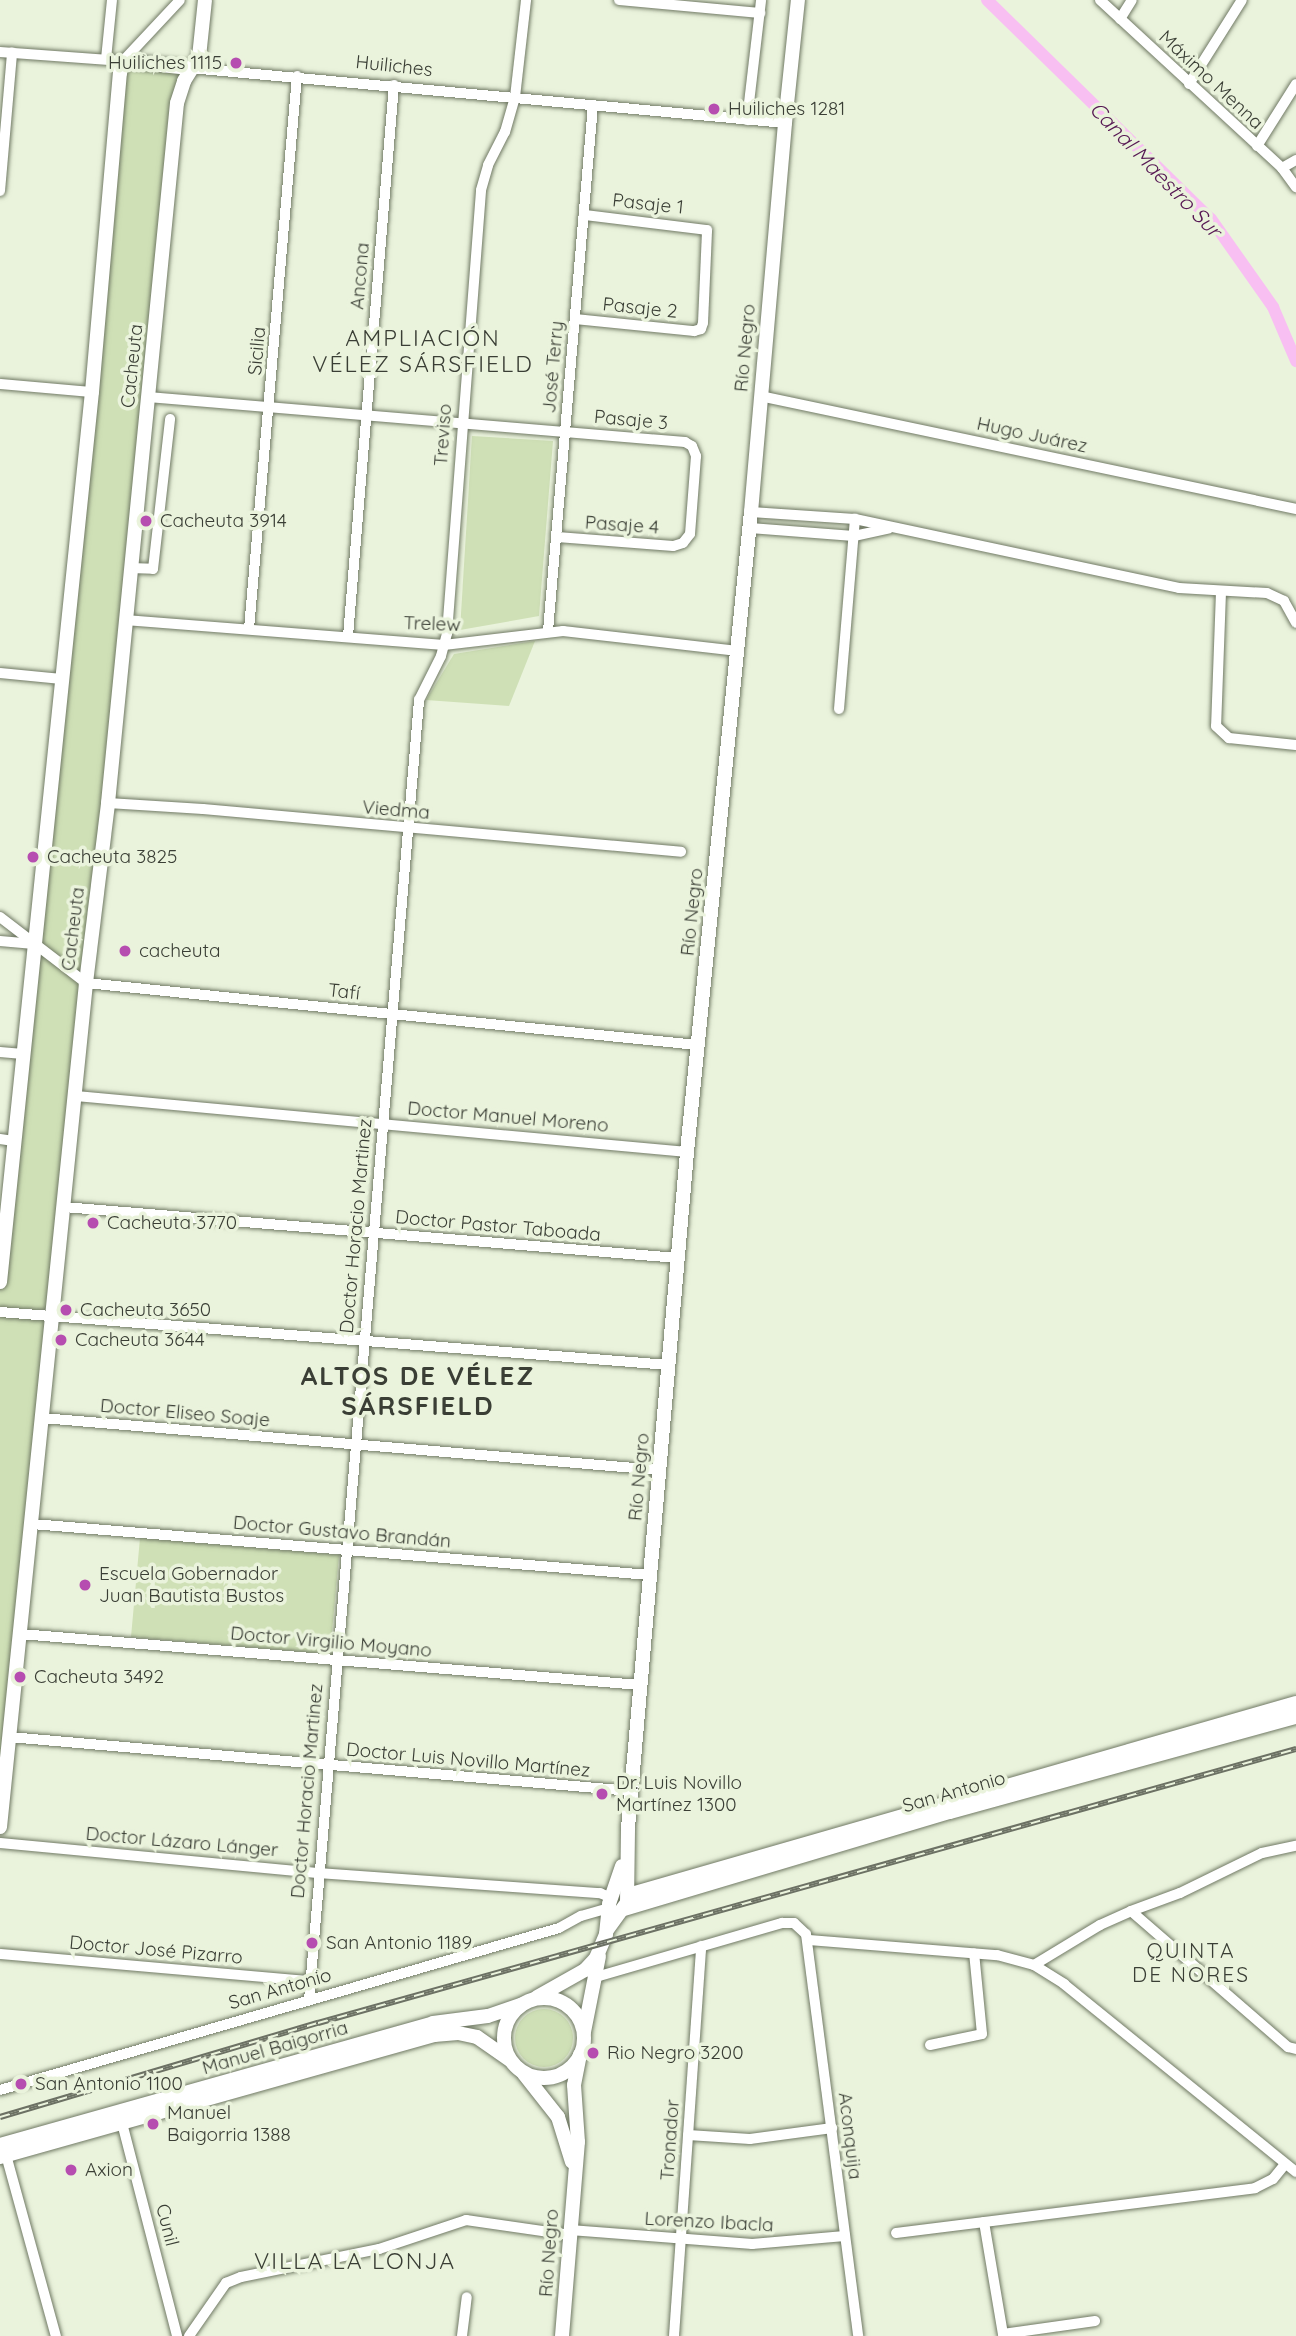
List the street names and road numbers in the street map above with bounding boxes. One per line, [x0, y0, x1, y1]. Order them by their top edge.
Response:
street label: Máximo Menna [1154, 26, 1268, 134]
street label: Huiliches [354, 51, 434, 81]
street label: Pasaje 1 [611, 189, 685, 219]
street label: Ancona [346, 242, 374, 310]
street label: Pasaje 2 [602, 293, 678, 323]
street label: Río Negro [730, 303, 760, 393]
street label: José Terry [538, 320, 568, 414]
street label: Cacheuta [116, 323, 148, 409]
street label: Sicilia [244, 326, 270, 376]
street label: Treviso [429, 403, 457, 467]
street label: Pasaje 3 [593, 405, 669, 435]
street label: Hugo Juárez [975, 412, 1089, 458]
street label: Pasaje 4 [584, 511, 660, 539]
street label: Trelew [403, 612, 461, 636]
street label: Viedma [361, 796, 431, 824]
street label: Río Negro [676, 867, 708, 957]
street label: Cacheuta [57, 886, 89, 972]
street label: Tafí [327, 979, 361, 1005]
street label: Doctor Manuel Moreno [406, 1097, 610, 1137]
street label: Doctor Horacio Martinez [335, 1118, 377, 1334]
street label: Doctor Pastor Taboada [394, 1206, 602, 1246]
street label: Doctor Eliseo Soaje [99, 1394, 271, 1432]
street label: Río Negro [624, 1432, 654, 1522]
street label: Doctor Gustavo Brandán [232, 1511, 452, 1553]
street label: Doctor Virgilio Moyano [229, 1622, 433, 1662]
street label: Doctor Horacio Martinez [286, 1683, 328, 1899]
street label: Doctor Luis Novillo Martínez [345, 1738, 591, 1782]
street label: San Antonio [900, 1766, 1008, 1818]
street label: Doctor Lázaro Lánger [85, 1822, 279, 1862]
street label: Doctor José Pizarro [68, 1931, 244, 1969]
street label: San Antonio [226, 1963, 334, 2015]
street label: Manuel Baigorria [200, 2016, 350, 2080]
street label: Aconquija [833, 2091, 867, 2181]
street label: Tronador [656, 2099, 684, 2181]
street label: Cunil [151, 2202, 183, 2248]
street label: Lorenzo Ibacla [644, 2207, 774, 2237]
street label: Río Negro [535, 2208, 563, 2298]

